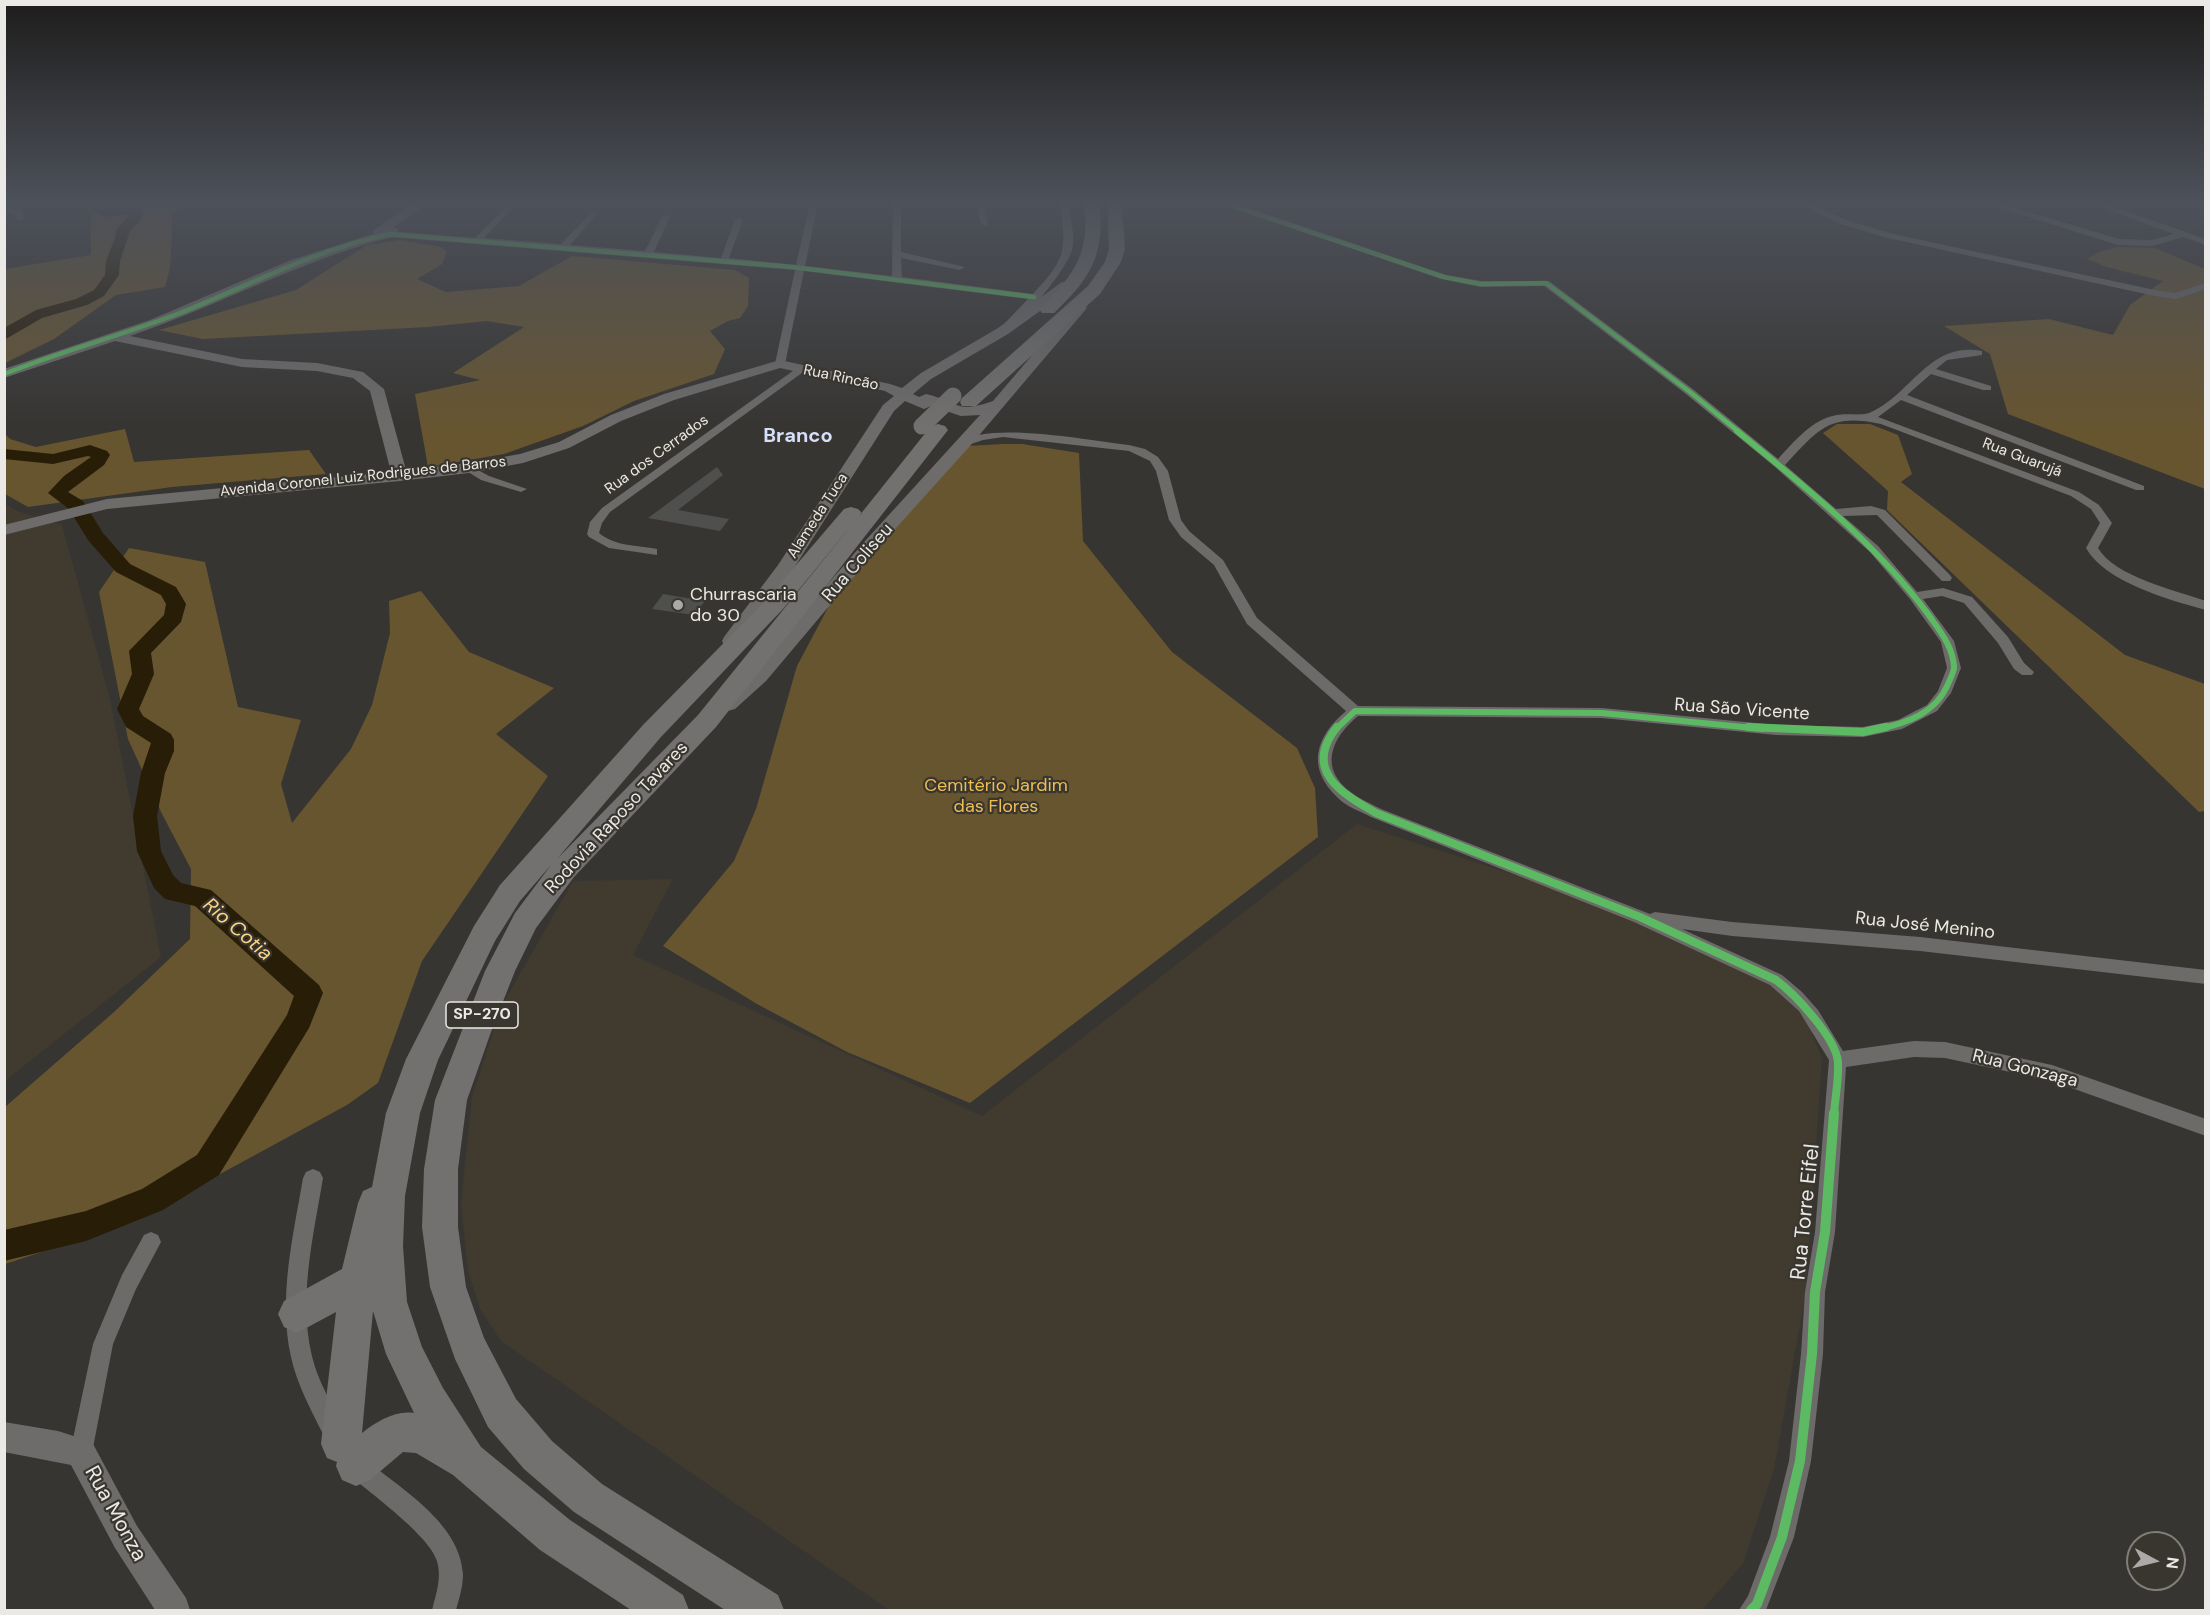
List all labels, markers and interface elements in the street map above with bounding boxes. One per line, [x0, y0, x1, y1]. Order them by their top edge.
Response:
street label: Rua Rincão [802, 361, 880, 395]
street label: Rua dos Cerrados [602, 411, 712, 499]
district label: Branco [763, 425, 833, 449]
street label: Rua Guarujá [1980, 435, 2064, 481]
street label: Avenida Coronel Luiz Rodrigues de Barros [219, 453, 507, 501]
street label: Alameda Tuca [784, 470, 852, 562]
street label: Rua Coliseu [818, 519, 898, 607]
place label: Churrascaria do 30 [690, 584, 797, 626]
marker: Churrascaria do 30 [671, 598, 685, 612]
street label: Rua São Vicente [1674, 694, 1810, 726]
street label: Rodovia Raposo Tavares [541, 737, 693, 899]
park label: Cemitério Jardim das Flores [924, 775, 1068, 818]
water label: Rio Cotia [197, 893, 277, 967]
street label: Rua José Menino [1854, 908, 1996, 944]
road number: SP-270 [446, 1002, 518, 1028]
street label: Rua Gonzaga [1970, 1045, 2080, 1093]
street label: Rua Torre Eifel [1786, 1143, 1826, 1281]
street label: Rua Monza [79, 1462, 151, 1566]
north arrow [2126, 1531, 2186, 1591]
text: N [2161, 1556, 2184, 1570]

